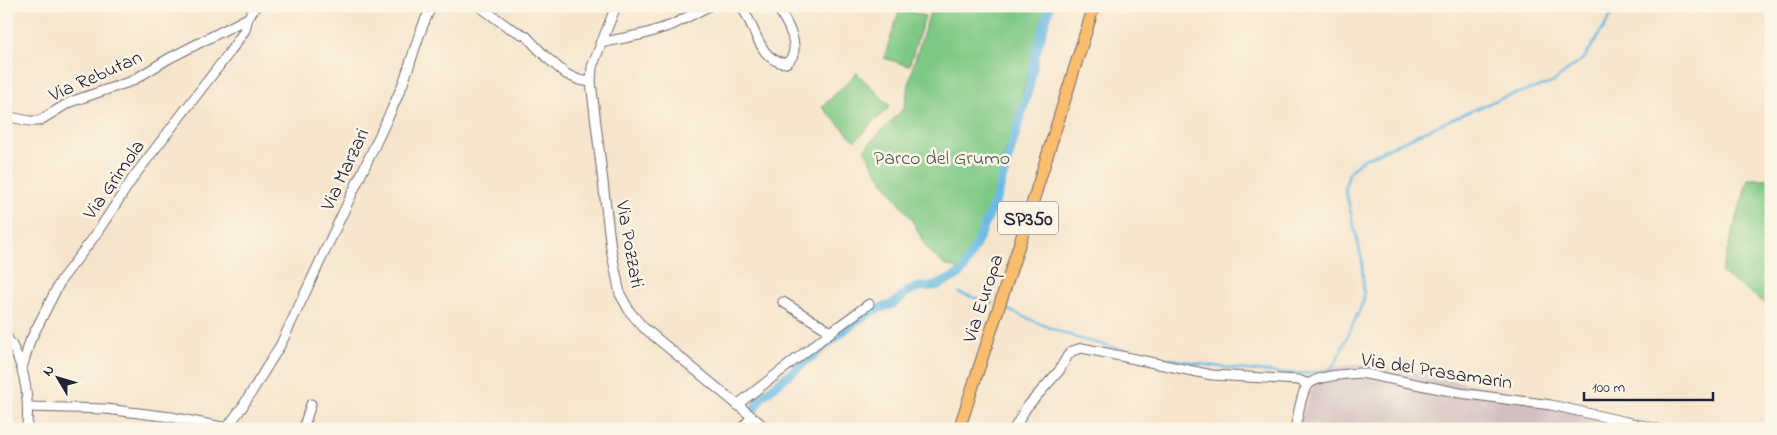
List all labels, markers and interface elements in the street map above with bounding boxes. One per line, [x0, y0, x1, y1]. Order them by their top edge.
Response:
street label: Via Rebutan [44, 44, 147, 111]
street label: Via Marzari [314, 124, 378, 217]
street label: Via Grimola [76, 135, 153, 227]
park label: Parco del Grumo [874, 145, 1010, 174]
street label: Via Pozzati [606, 197, 650, 291]
road number: SP350 [998, 202, 1058, 234]
street label: Via Europa [956, 251, 1012, 348]
street label: Via del Prasamarin [1358, 346, 1514, 399]
north arrow [32, 352, 82, 402]
text: N [38, 361, 60, 381]
scale bar [1584, 370, 1713, 402]
text: 100 m [1592, 377, 1625, 399]

